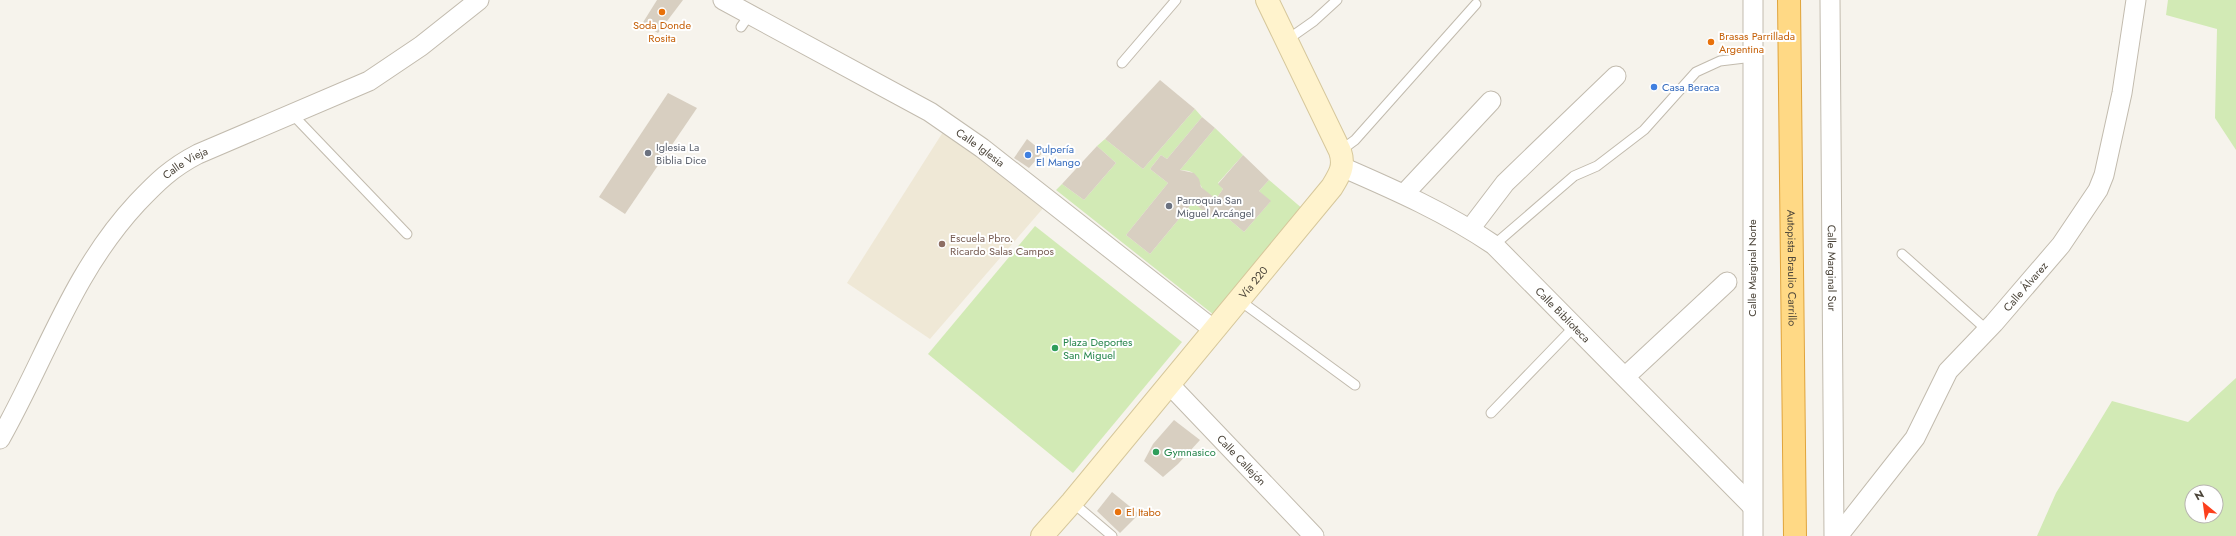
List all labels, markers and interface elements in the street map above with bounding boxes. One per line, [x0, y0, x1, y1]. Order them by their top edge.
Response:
marker: Soda Donde Rosita [657, 7, 667, 17]
place label: Soda Donde Rosita [633, 17, 691, 46]
place label: Brasas Parrillada Argentina [1719, 28, 1795, 57]
marker: Brasas Parrillada Argentina [1706, 37, 1716, 47]
place label: Casa Beraca [1662, 79, 1719, 95]
marker: Casa Beraca [1649, 82, 1659, 92]
street label: Calle Iglesia [953, 124, 1008, 171]
place label: Iglesia La Biblia Dice [656, 139, 707, 168]
place label: Pulpería El Mango [1036, 141, 1080, 170]
street label: Calle Vieja [159, 143, 210, 183]
marker: Iglesia La Biblia Dice [643, 148, 653, 158]
marker: Pulpería El Mango [1023, 150, 1033, 160]
place label: Parroquia San Miguel Arcángel [1177, 192, 1254, 221]
marker: Parroquia San Miguel Arcángel [1164, 201, 1174, 211]
street label: Autopista Braulio Carrillo [1783, 210, 1801, 326]
street label: Calle Marginal Norte [1744, 219, 1760, 317]
street label: Calle Marginal Sur [1824, 225, 1840, 311]
place label: Escuela Pbro. Ricardo Salas Campos [950, 230, 1054, 259]
marker: Escuela Pbro. Ricardo Salas Campos [937, 239, 947, 249]
street label: Calle Álvarez [1999, 258, 2051, 315]
street label: Vía 220 [1235, 262, 1272, 302]
street label: Calle Biblioteca [1532, 283, 1594, 346]
place label: Plaza Deportes San Miguel [1063, 334, 1133, 363]
marker: Plaza Deportes San Miguel [1050, 343, 1060, 353]
street label: Calle Callejón [1213, 431, 1270, 489]
place label: Gymnasico [1164, 444, 1216, 460]
marker: Gymnasico [1151, 447, 1161, 457]
north arrow [2184, 484, 2224, 524]
text: N [2191, 486, 2207, 504]
place label: El Itabo [1126, 504, 1161, 520]
marker: El Itabo [1113, 507, 1123, 517]

